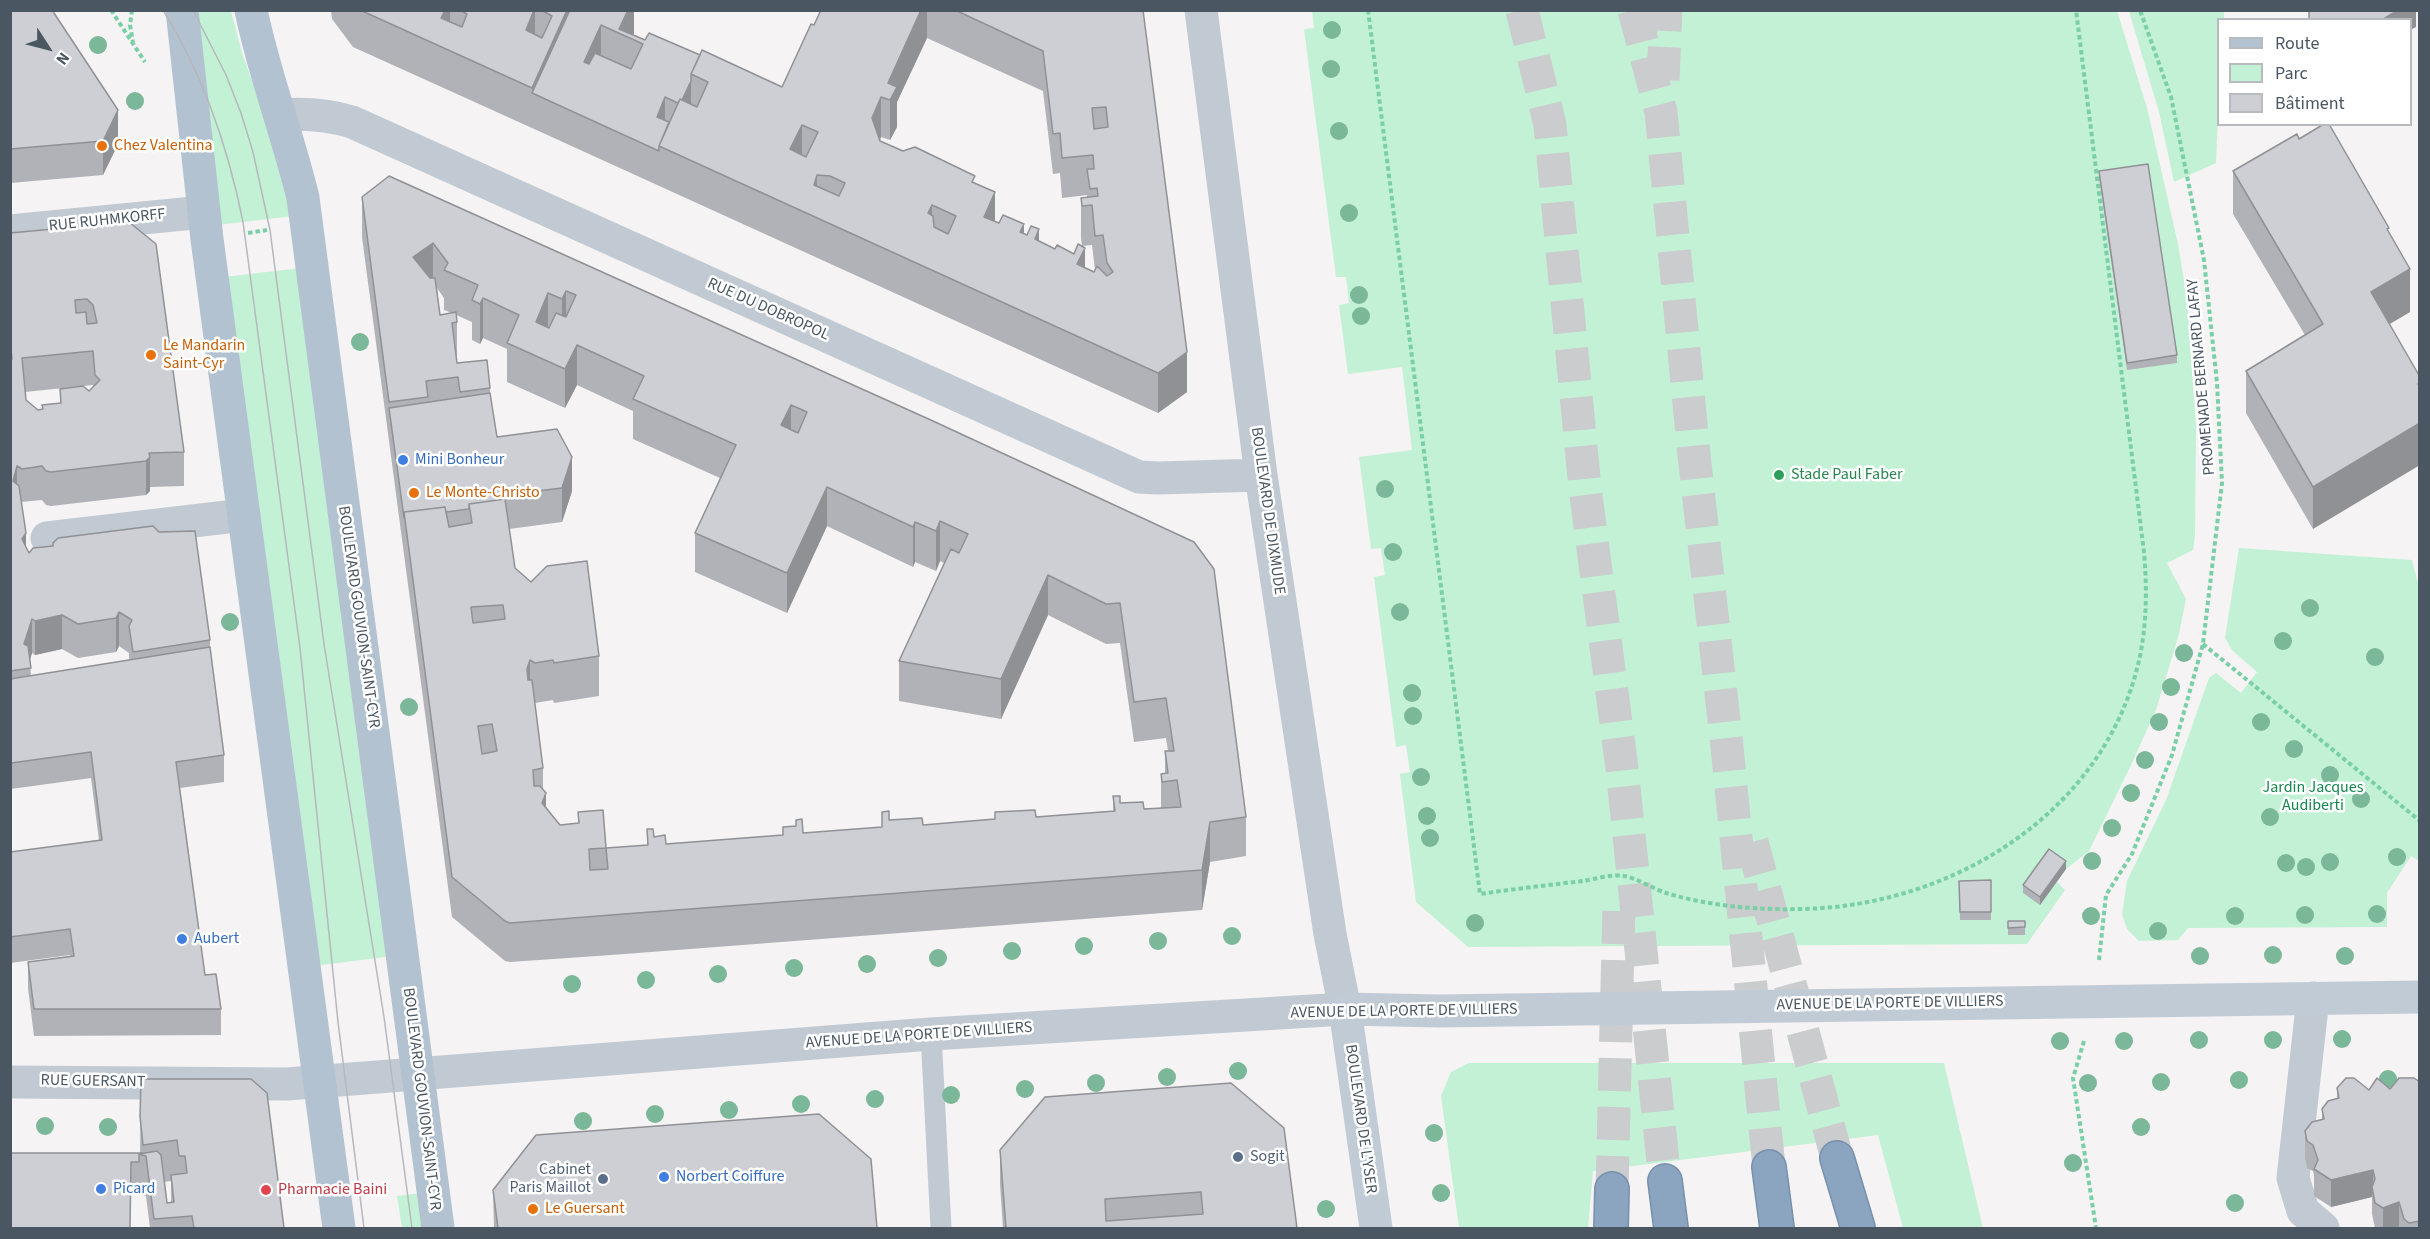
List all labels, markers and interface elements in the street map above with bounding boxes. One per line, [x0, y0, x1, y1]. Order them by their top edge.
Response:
north arrow [18, 18, 78, 78]
legend [2217, 18, 2412, 126]
text: Route [2275, 31, 2319, 56]
text: N [51, 48, 75, 69]
text: Parc [2275, 61, 2308, 86]
text: Bâtiment [2275, 91, 2345, 116]
place label: Chez Valentina [114, 136, 213, 156]
marker: Chez Valentina [95, 139, 109, 153]
street label: RUE RUHMKORFF [48, 205, 166, 237]
street label: RUE DU DOBROPOL [704, 274, 832, 346]
street label: PROMENADE BERNARD LAFAY [2184, 278, 2220, 476]
place label: Le Mandarin Saint-Cyr [163, 336, 245, 374]
marker: Le Mandarin Saint-Cyr [144, 348, 158, 362]
street label: BOULEVARD DE DIXMUDE [1246, 426, 1288, 596]
place label: Mini Bonheur [415, 450, 504, 470]
marker: Mini Bonheur [396, 453, 410, 467]
place label: Stade Paul Faber [1791, 465, 1902, 485]
marker: Stade Paul Faber [1772, 468, 1786, 482]
place label: Le Monte-Christo [426, 483, 540, 503]
marker: Le Monte-Christo [407, 486, 421, 500]
street label: BOULEVARD GOUVION-SAINT-CYR [333, 505, 383, 729]
park label: Jardin Jacques Audiberti [2263, 778, 2363, 816]
place label: Aubert [194, 929, 239, 949]
marker: Aubert [175, 932, 189, 946]
street label: BOULEVARD GOUVION-SAINT-CYR [398, 987, 444, 1211]
street label: AVENUE DE LA PORTE DE VILLIERS [1776, 992, 2004, 1016]
street label: AVENUE DE LA PORTE DE VILLIERS [1290, 1000, 1518, 1024]
street label: AVENUE DE LA PORTE DE VILLIERS [805, 1019, 1033, 1053]
street label: BOULEVARD DE L'YSER [1340, 1043, 1380, 1195]
street label: RUE GUERSANT [40, 1071, 146, 1093]
place label: Sogit [1250, 1147, 1285, 1167]
marker: Sogit [1231, 1150, 1245, 1164]
place label: Cabinet Paris Maillot [510, 1160, 591, 1198]
place label: Norbert Coiffure [676, 1167, 785, 1187]
marker: Norbert Coiffure [657, 1170, 671, 1184]
marker: Cabinet Paris Maillot [596, 1172, 610, 1186]
place label: Picard [113, 1179, 155, 1199]
place label: Pharmacie Baini [278, 1180, 387, 1200]
marker: Picard [94, 1182, 108, 1196]
marker: Pharmacie Baini [259, 1183, 273, 1197]
place label: Le Guersant [545, 1199, 625, 1219]
marker: Le Guersant [526, 1202, 540, 1216]

